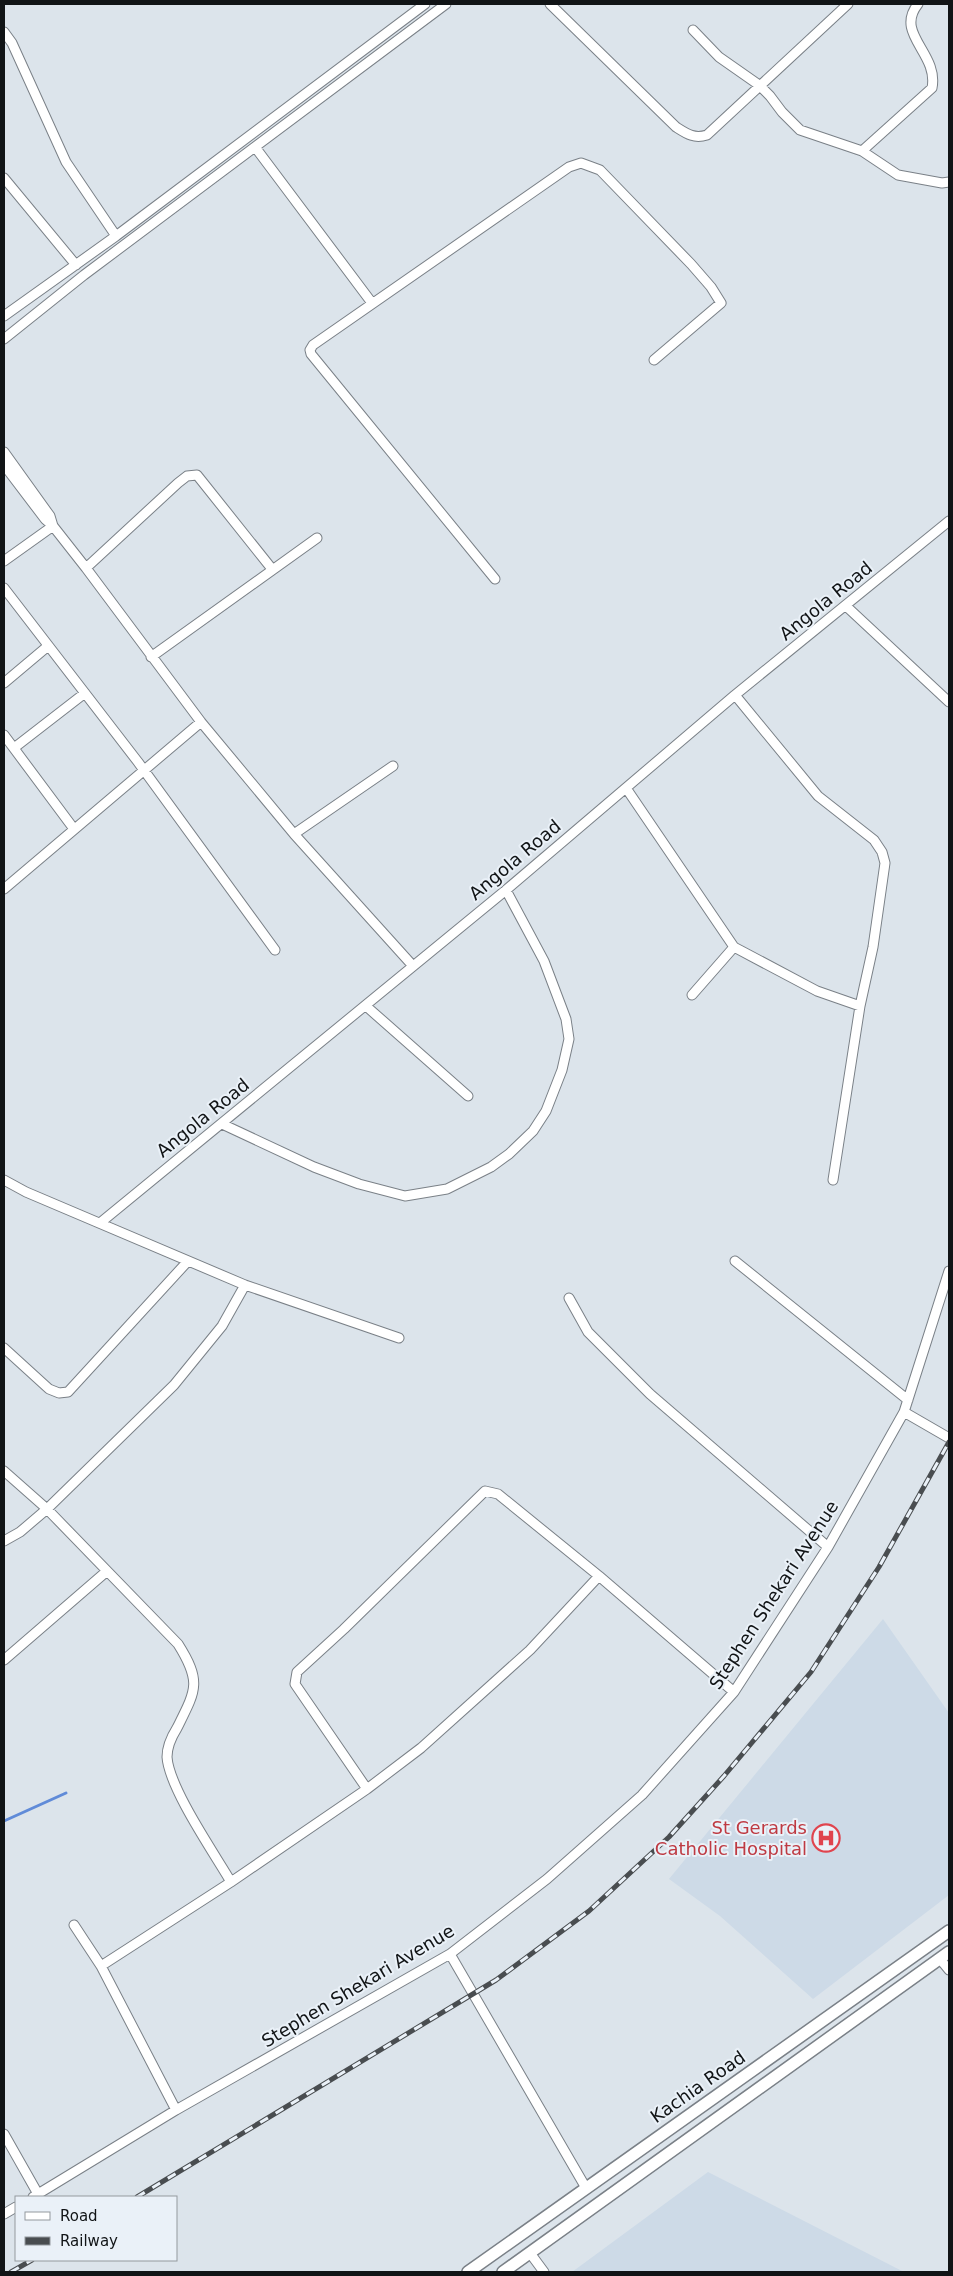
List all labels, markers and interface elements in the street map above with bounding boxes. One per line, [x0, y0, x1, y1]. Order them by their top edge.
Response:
street label: Angola Road [775, 557, 876, 644]
street label: Angola Road [465, 815, 565, 904]
street label: Angola Road [152, 1074, 253, 1161]
street label: Stephen Shekari Avenue [705, 1496, 842, 1693]
place label: St Gerards Catholic Hospital [655, 1817, 807, 1859]
hospital icon: St Gerards Catholic Hospital [811, 1823, 841, 1853]
street label: Stephen Shekari Avenue [258, 1920, 458, 2051]
street label: Kachia Road [646, 2046, 749, 2127]
legend [15, 2196, 178, 2261]
text: Road [60, 2207, 98, 2225]
text: Railway [60, 2232, 118, 2250]

